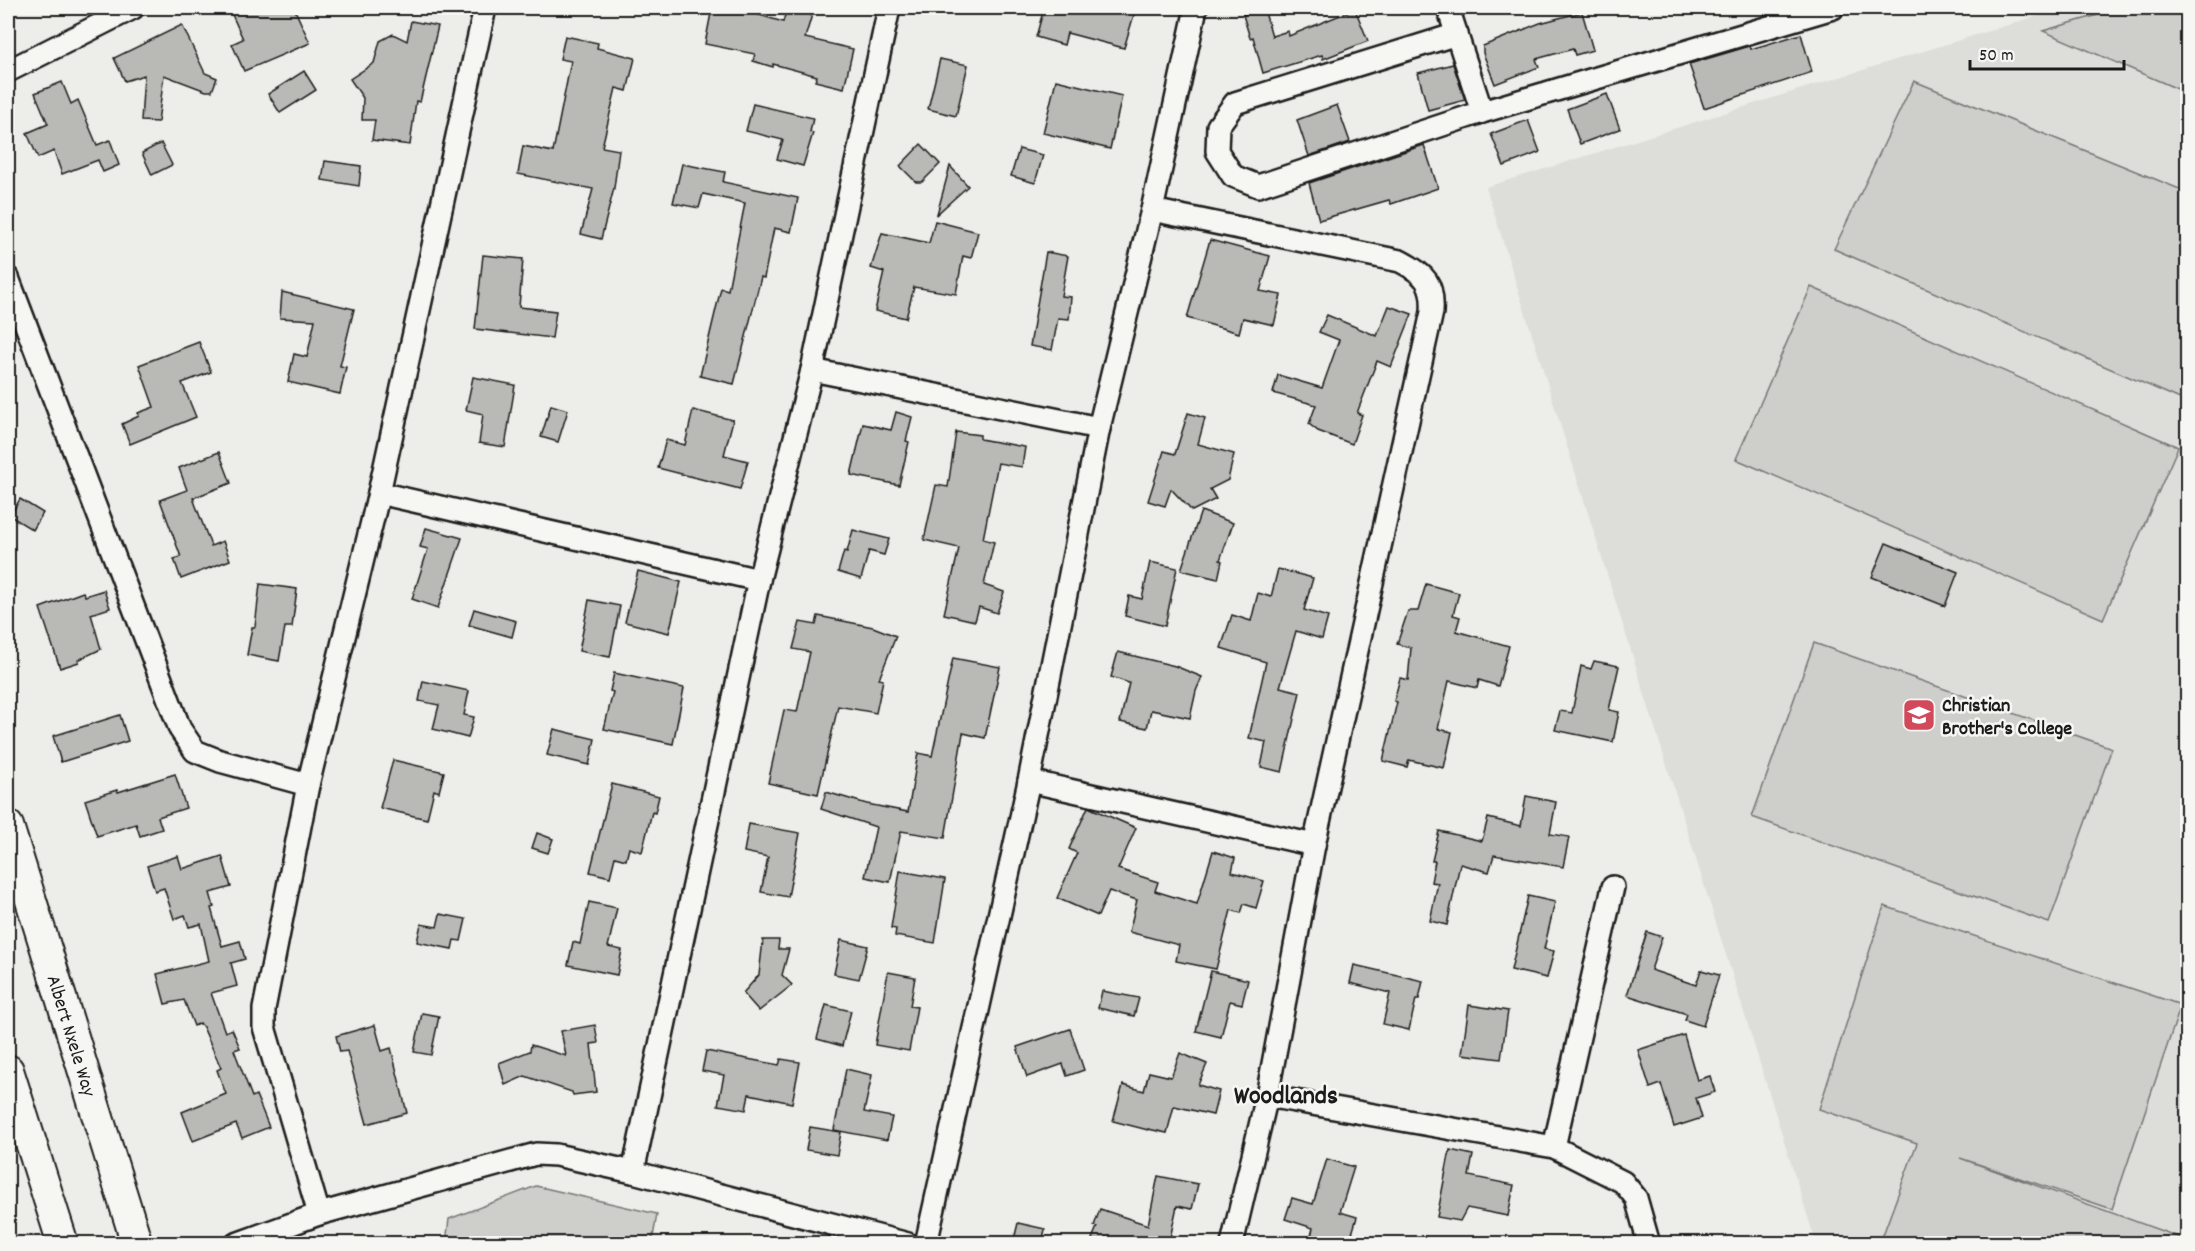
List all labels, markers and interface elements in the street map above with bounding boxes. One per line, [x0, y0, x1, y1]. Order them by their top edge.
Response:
scale bar [1970, 33, 2124, 71]
text: 50 m [1979, 44, 2014, 69]
place label: Christian Brother's College [1942, 693, 2072, 744]
school or university icon: Christian Brother's College [1901, 697, 1937, 733]
street label: Albert Nxele Way [38, 972, 102, 1101]
district label: Woodlands [1234, 1079, 1338, 1116]

